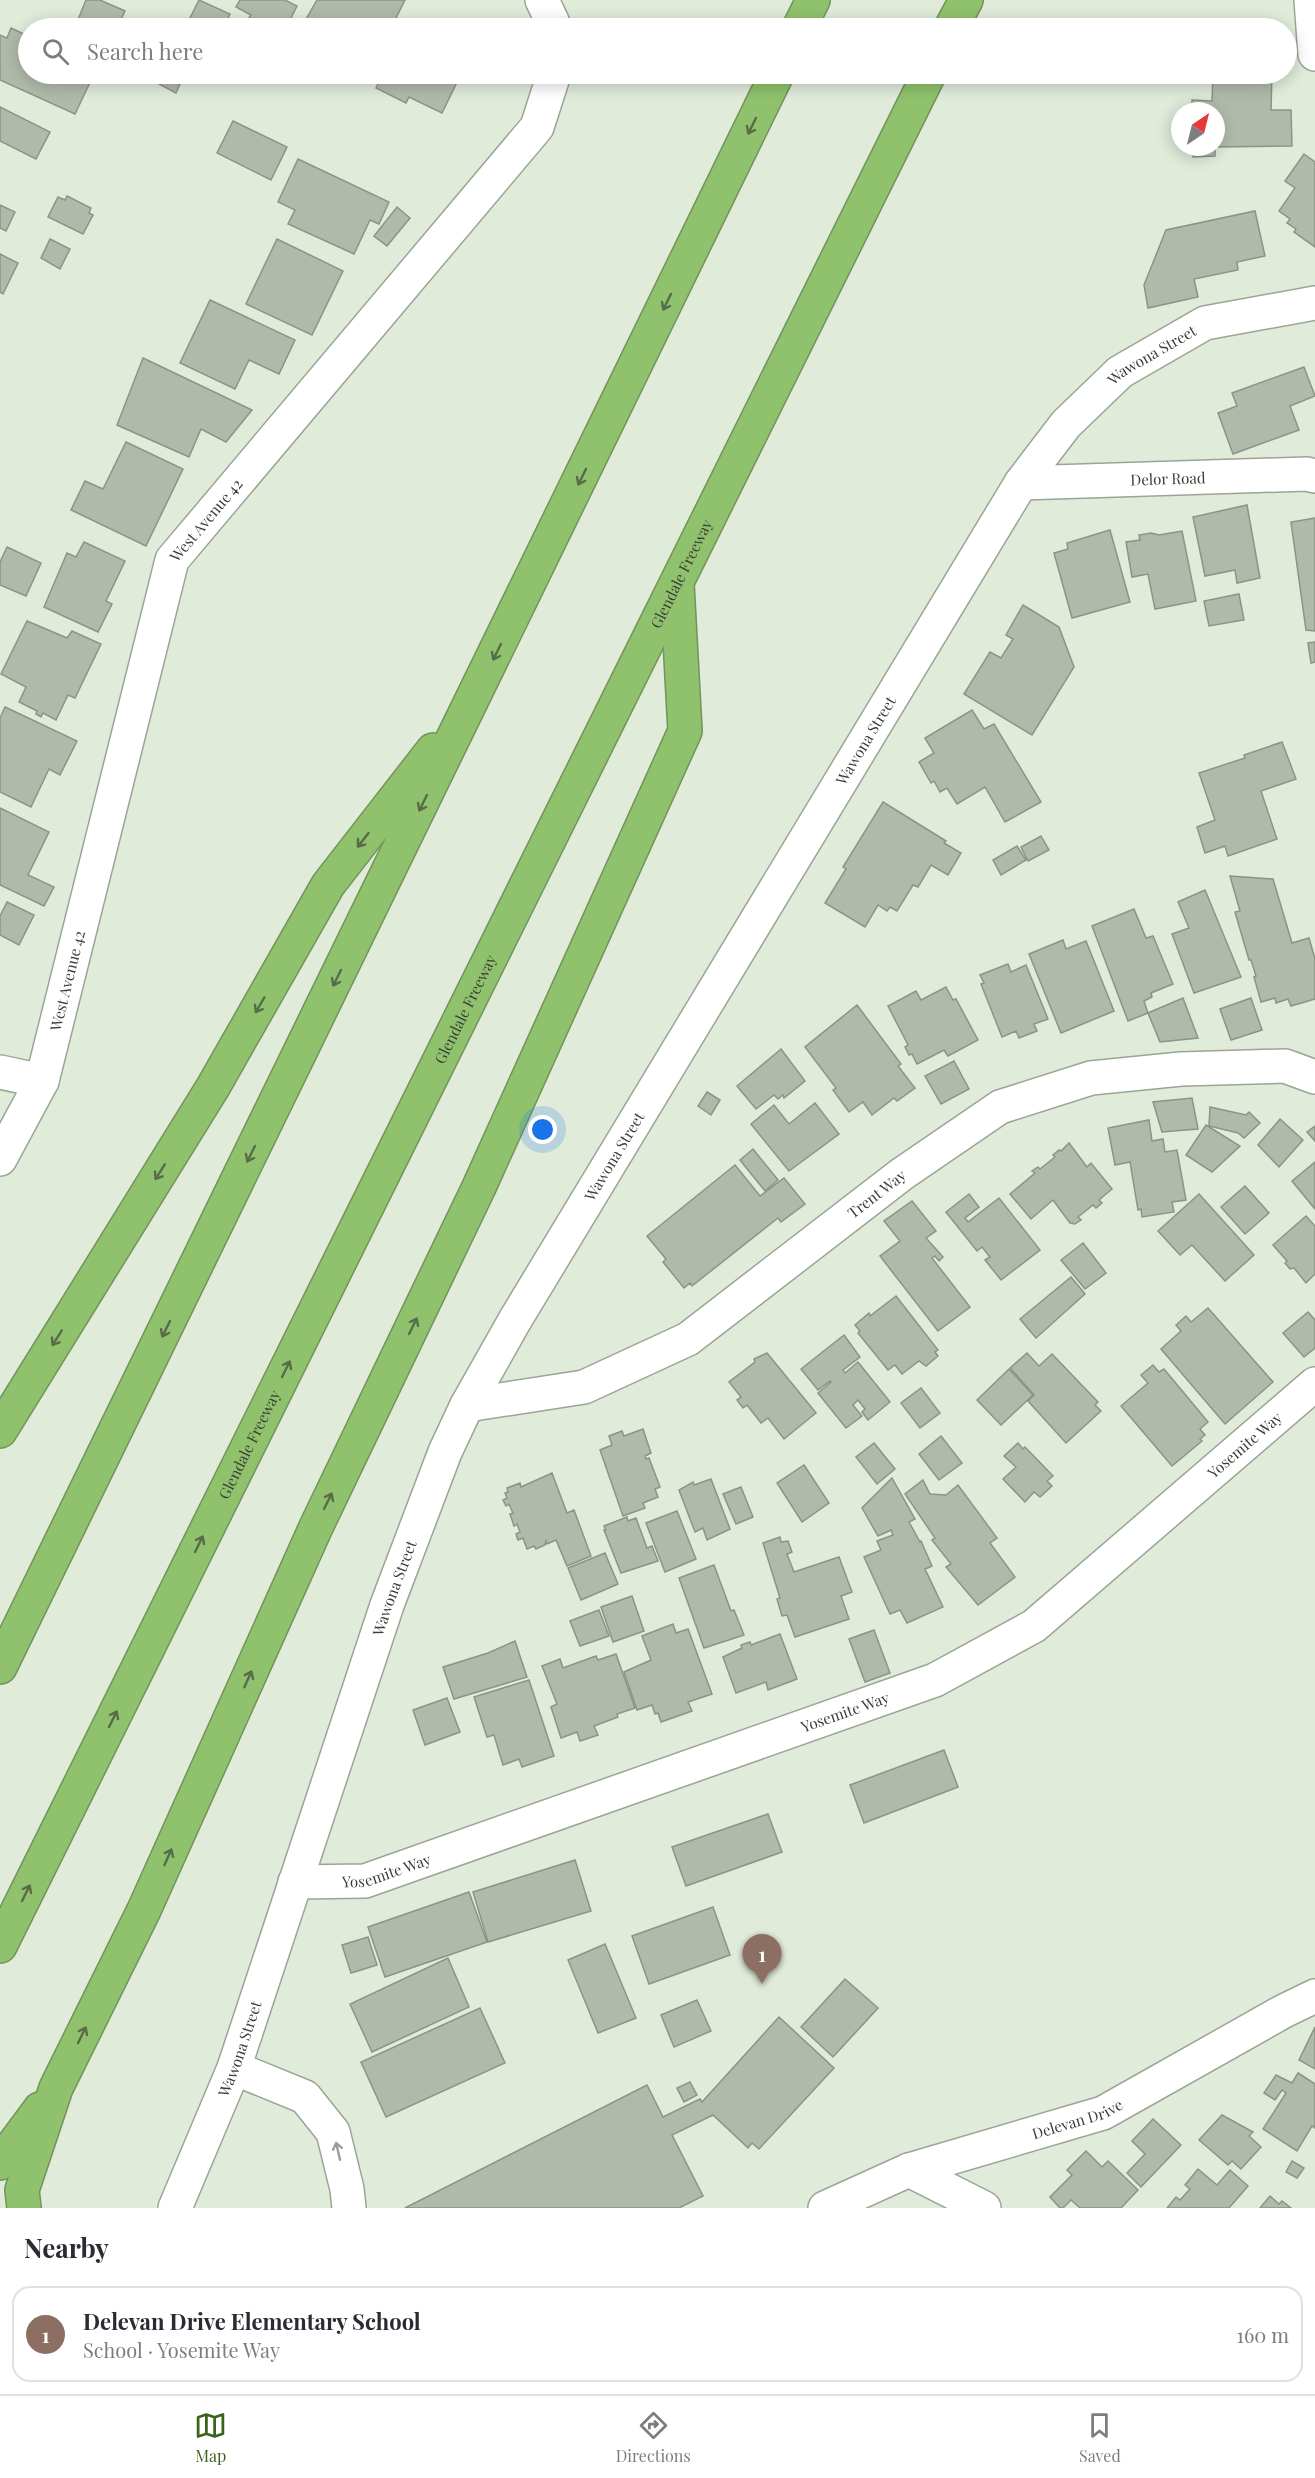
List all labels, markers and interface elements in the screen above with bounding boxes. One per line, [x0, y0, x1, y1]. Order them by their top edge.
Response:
search box [18, 18, 1297, 84]
icon: search [39, 35, 72, 68]
text: Search here [87, 36, 203, 66]
north arrow [1171, 102, 1225, 156]
one-way arrow [745, 117, 757, 135]
one-way arrow [660, 292, 672, 310]
street label: Wawona Street [1102, 320, 1200, 390]
street label: Delor Road [1130, 467, 1206, 490]
one-way arrow [575, 468, 587, 486]
street label: West Avenue 42 [164, 474, 247, 566]
street label: Glendale Freeway [646, 515, 717, 632]
one-way arrow [490, 643, 502, 661]
street label: Wawona Street [830, 692, 900, 789]
one-way arrow [416, 794, 428, 812]
one-way arrow [357, 832, 370, 848]
street label: West Avenue 42 [45, 928, 89, 1034]
street label: Glendale Freeway [429, 951, 501, 1067]
one-way arrow [331, 969, 342, 987]
one-way arrow [253, 996, 265, 1013]
street label: Wawona Street [579, 1108, 649, 1205]
your location [528, 1115, 557, 1144]
one-way arrow [245, 1144, 257, 1162]
one-way arrow [153, 1163, 165, 1180]
street label: Trent Way [843, 1165, 910, 1222]
one-way arrow [407, 1317, 419, 1335]
one-way arrow [159, 1319, 171, 1337]
one-way arrow [51, 1329, 63, 1346]
one-way arrow [280, 1361, 292, 1379]
street label: Glendale Freeway [213, 1386, 285, 1502]
street label: Yosemite Way [1202, 1407, 1286, 1483]
one-way arrow [323, 1493, 335, 1511]
one-way arrow [194, 1535, 206, 1553]
street label: Wawona Street [367, 1537, 421, 1639]
one-way arrow [242, 1670, 254, 1688]
street label: Yosemite Way [797, 1687, 892, 1737]
one-way arrow [107, 1710, 119, 1728]
one-way arrow [162, 1848, 174, 1866]
street label: Yosemite Way [341, 1848, 434, 1891]
one-way arrow [21, 1885, 32, 1903]
pin: 1 [742, 1934, 782, 1984]
street label: Wawona Street [213, 1998, 266, 2100]
one-way arrow [76, 2027, 88, 2045]
street label: Delevan Drive [1030, 2094, 1126, 2143]
one-way arrow [331, 2141, 343, 2160]
text: Nearby [24, 2230, 109, 2265]
text: Delevan Drive Elementary School [83, 2306, 421, 2336]
text: 1 [42, 2321, 49, 2348]
text: 160 m [1237, 2321, 1289, 2348]
text: School · Yosemite Way [83, 2336, 280, 2363]
tab: Map [194, 2409, 227, 2466]
tab: Directions [616, 2409, 691, 2466]
tab: Saved [1079, 2409, 1121, 2466]

